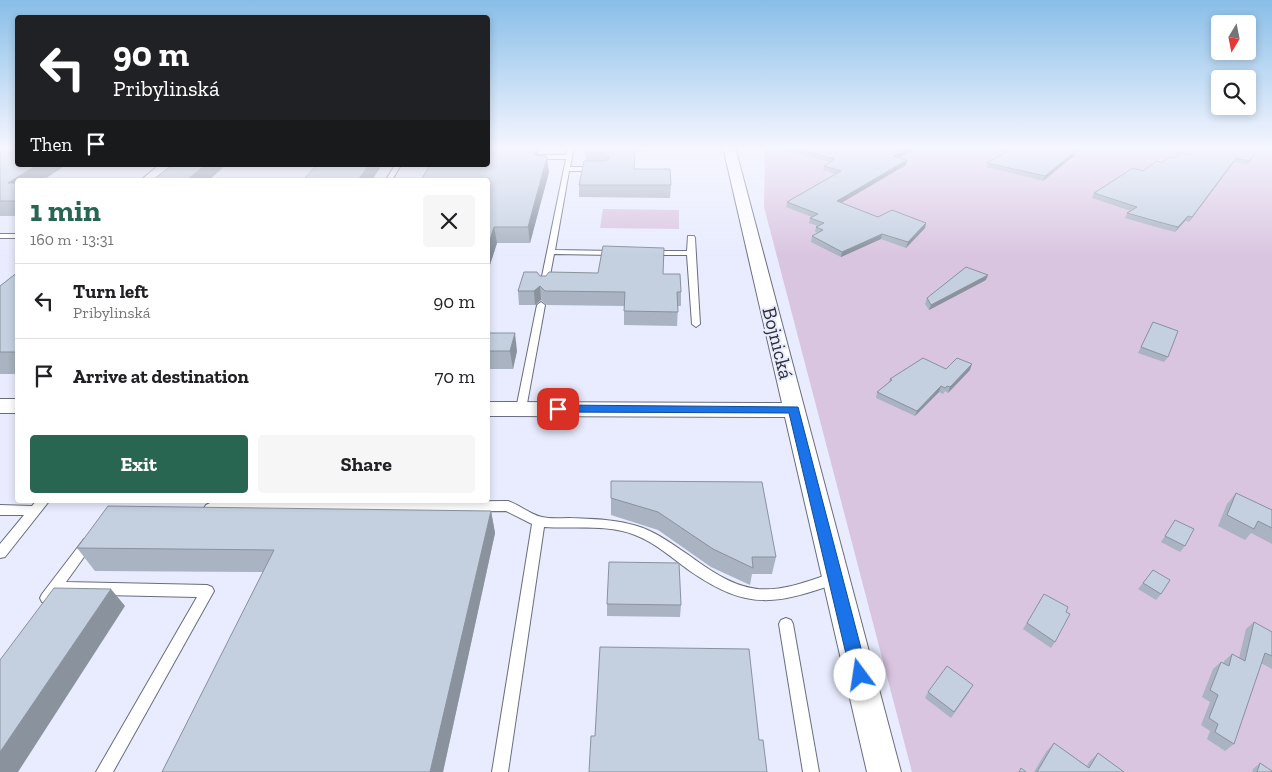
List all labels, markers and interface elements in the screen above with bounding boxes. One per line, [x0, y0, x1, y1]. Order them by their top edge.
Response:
north arrow [1211, 15, 1256, 60]
map controls [1211, 15, 1256, 115]
text: 90 m [113, 33, 189, 75]
icon: left [30, 35, 95, 100]
button: search [1211, 70, 1256, 115]
text: Pribylinská [113, 75, 220, 102]
icon: arrive [82, 130, 110, 158]
text: Then [30, 133, 72, 156]
text: 1 min [30, 193, 101, 229]
button: close [423, 195, 475, 247]
text: 160 m · 13:31 [30, 230, 114, 249]
text: Turn left [73, 280, 148, 303]
icon: left [30, 287, 58, 315]
text: 90 m [433, 290, 475, 313]
text: Pribylinská [73, 303, 151, 322]
street label: Bojnická [757, 304, 799, 382]
icon: arrive [30, 362, 58, 390]
text: Arrive at destination [73, 365, 249, 388]
text: 70 m [434, 365, 475, 388]
pin [537, 388, 579, 430]
icon: arrive [544, 395, 572, 423]
button: Exit [30, 435, 248, 493]
button: Share [258, 435, 475, 493]
position arrow [833, 648, 885, 700]

